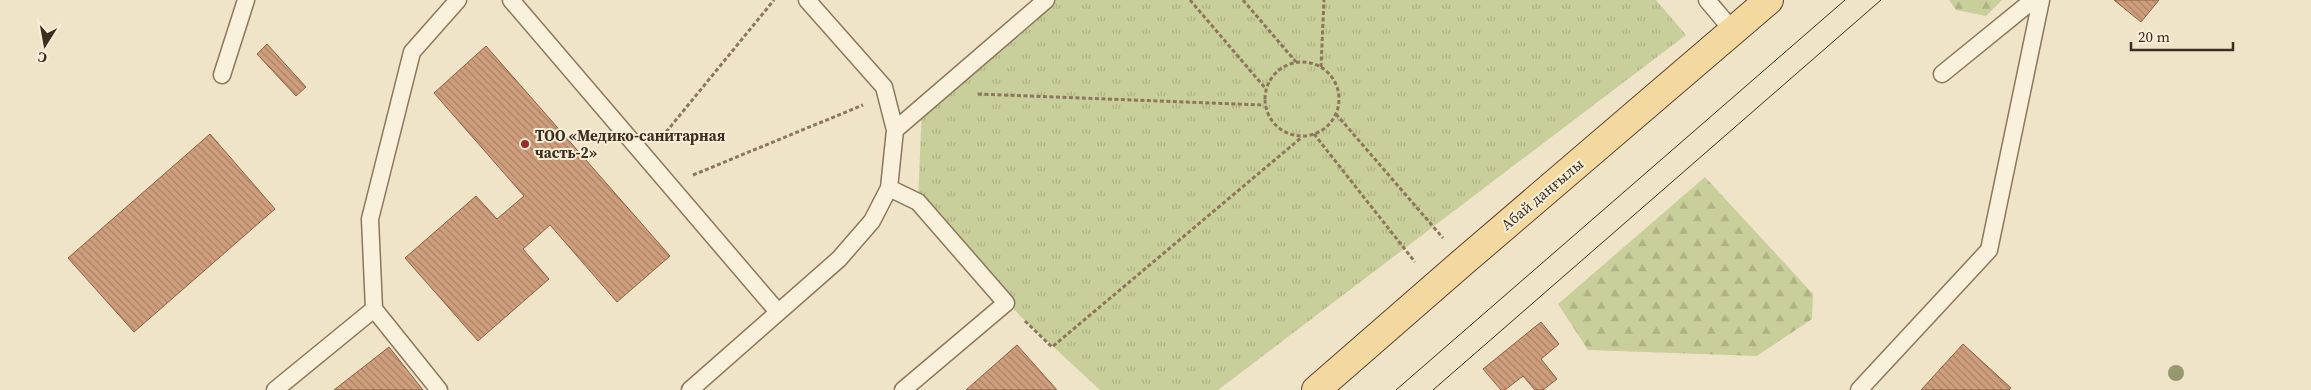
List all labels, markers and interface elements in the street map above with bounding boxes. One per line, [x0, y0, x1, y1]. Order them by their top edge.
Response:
north arrow [20, 20, 70, 70]
scale bar [2131, 20, 2234, 52]
text: 20 m [2138, 26, 2170, 47]
text: С [36, 47, 49, 68]
place label: ТОО «Медико-санитарная часть-2» [535, 125, 726, 163]
marker: ТОО «Медико-санитарная часть-2» [519, 138, 531, 150]
street label: Абай даңғылы [1496, 153, 1588, 235]

